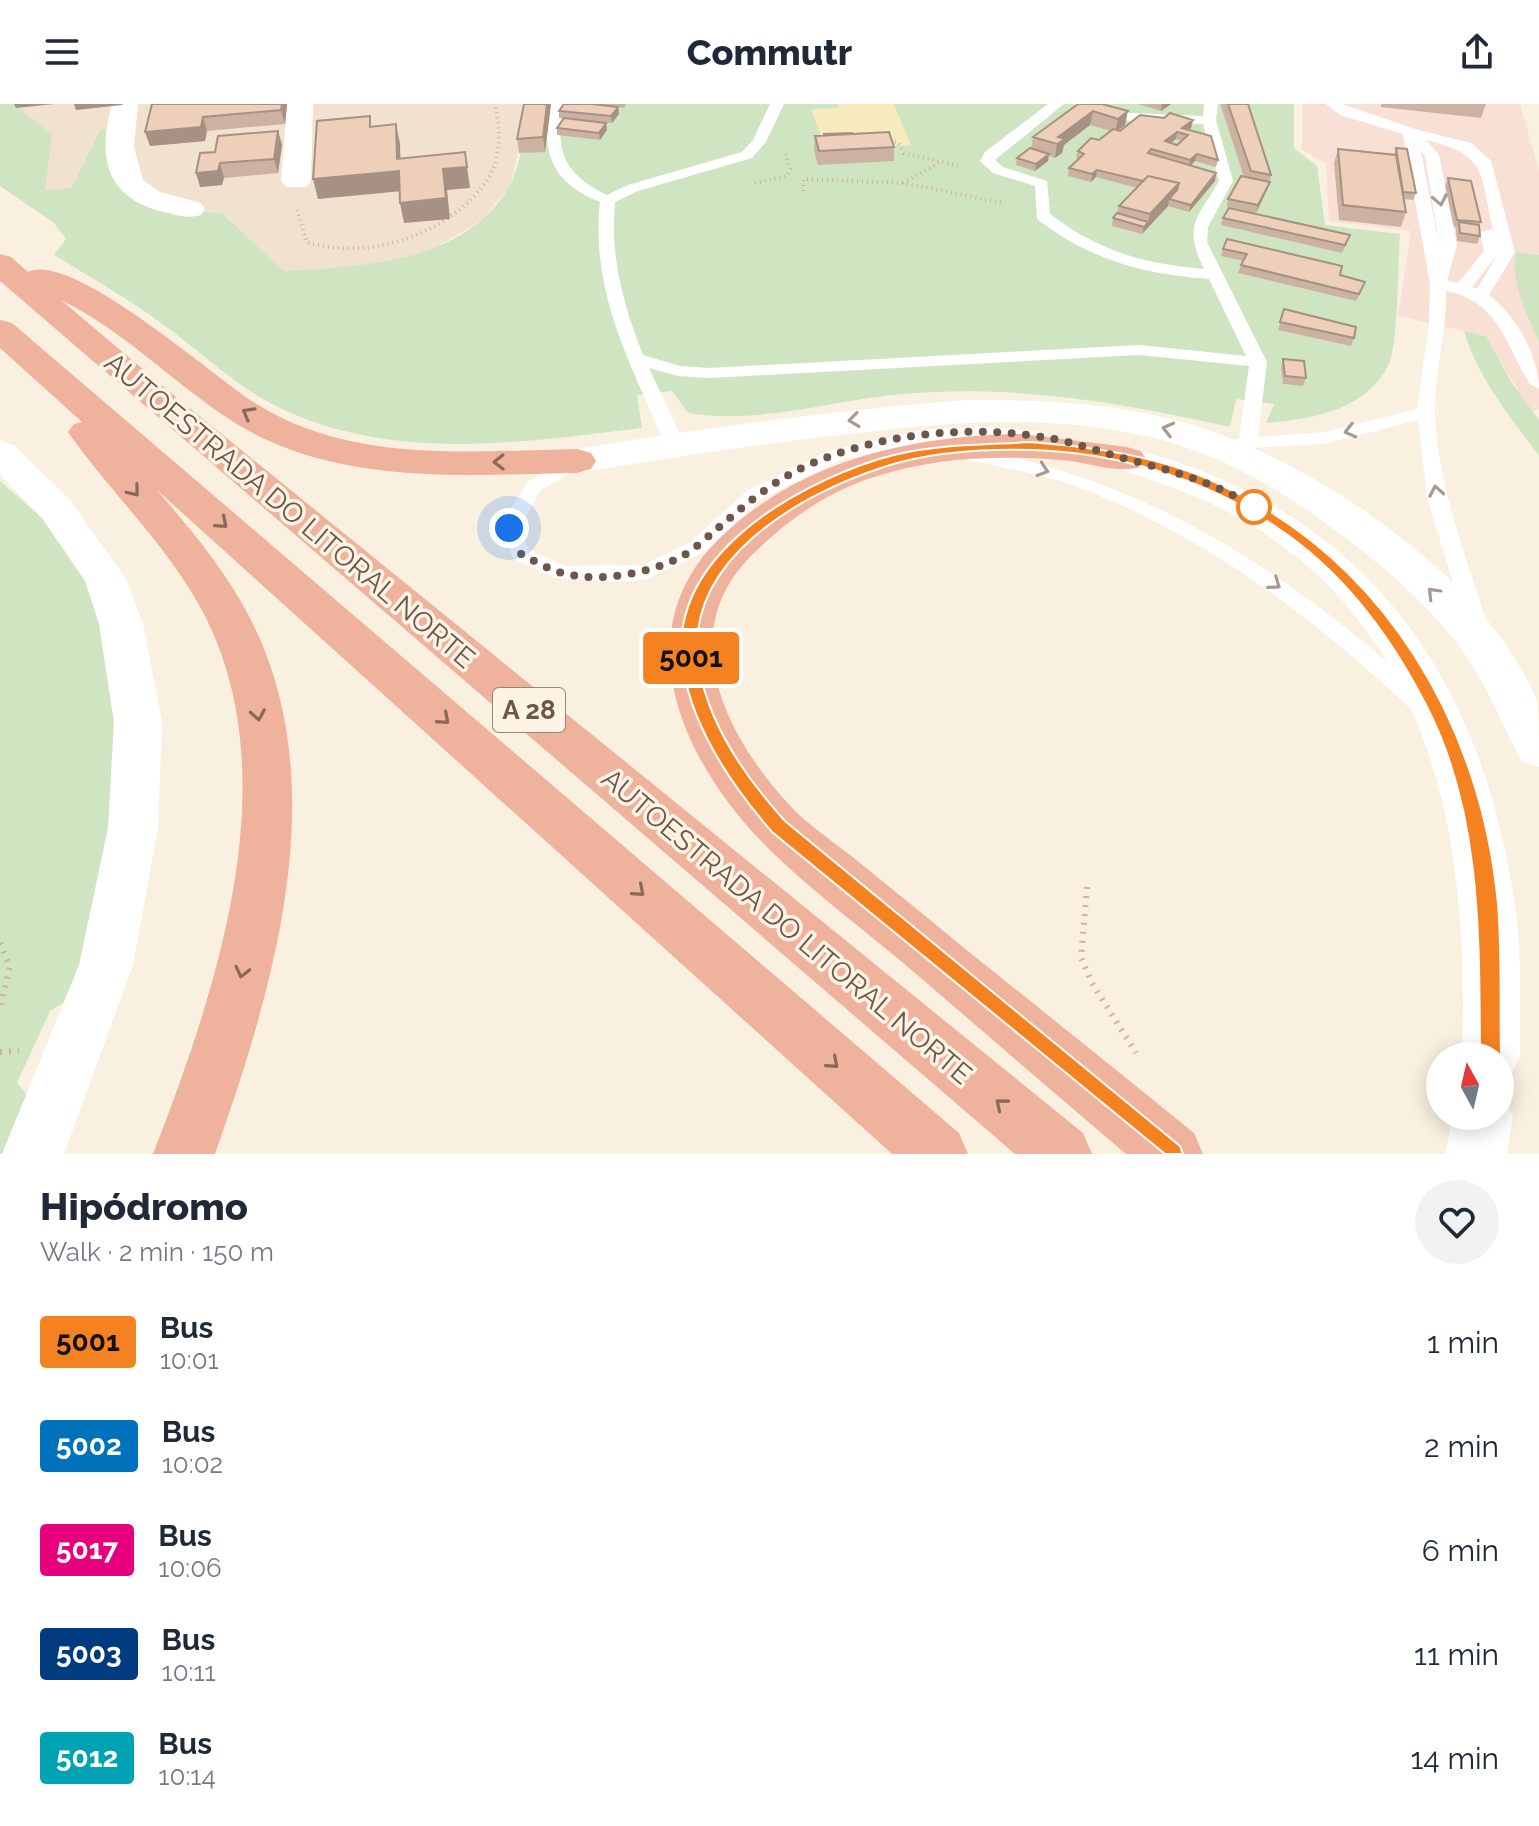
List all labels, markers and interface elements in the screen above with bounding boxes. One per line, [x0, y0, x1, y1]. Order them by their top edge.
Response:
icon: menu [40, 30, 84, 74]
icon: share [1455, 30, 1499, 74]
text: Commutr [687, 31, 852, 73]
one-way arrow [1431, 194, 1448, 207]
street label: AUTOESTRADA DO LITORAL NORTE [98, 346, 481, 675]
one-way arrow [242, 407, 257, 423]
one-way arrow [848, 412, 861, 429]
one-way arrow [1161, 422, 1175, 439]
one-way arrow [1344, 422, 1358, 439]
one-way arrow [492, 454, 505, 471]
one-way arrow [1036, 461, 1049, 477]
one-way arrow [124, 482, 139, 496]
one-way arrow [1429, 484, 1446, 497]
unlabelled marker [1237, 490, 1271, 524]
your location [489, 508, 529, 548]
one-way arrow [212, 514, 227, 528]
one-way arrow [1267, 574, 1281, 589]
one-way arrow [1428, 588, 1442, 602]
line badge: 5001 [635, 632, 747, 684]
text: 5001 [659, 641, 723, 674]
road number: A 28 [493, 688, 565, 732]
one-way arrow [249, 708, 266, 722]
one-way arrow [434, 709, 449, 723]
street label: AUTOESTRADA DO LITORAL NORTE [595, 762, 978, 1091]
one-way arrow [629, 881, 644, 896]
one-way arrow [234, 965, 251, 979]
north arrow [1426, 1042, 1514, 1130]
map controls [1426, 1042, 1514, 1130]
one-way arrow [824, 1053, 839, 1068]
one-way arrow [995, 1099, 1010, 1114]
button: heart [1415, 1180, 1499, 1264]
text: Hipódromo [40, 1184, 248, 1229]
text: Walk · 2 min · 150 m [40, 1237, 274, 1267]
text: Bus [160, 1310, 213, 1345]
text: 5001 [56, 1325, 120, 1358]
text: 1 min [1427, 1325, 1499, 1360]
text: 10:01 [160, 1345, 219, 1375]
text: Bus [162, 1414, 215, 1449]
text: 5002 [56, 1429, 122, 1462]
text: 2 min [1424, 1429, 1499, 1464]
text: 10:02 [162, 1449, 223, 1479]
text: Bus [158, 1518, 212, 1553]
text: 5017 [56, 1533, 118, 1566]
text: 6 min [1422, 1533, 1499, 1568]
text: 10:06 [158, 1553, 222, 1583]
text: Bus [162, 1622, 215, 1657]
text: 5003 [56, 1637, 122, 1670]
text: 11 min [1414, 1637, 1499, 1672]
text: 10:11 [162, 1657, 216, 1687]
text: Bus [158, 1726, 212, 1761]
text: 5012 [56, 1741, 118, 1774]
text: 14 min [1411, 1741, 1499, 1776]
text: 10:14 [158, 1761, 216, 1791]

